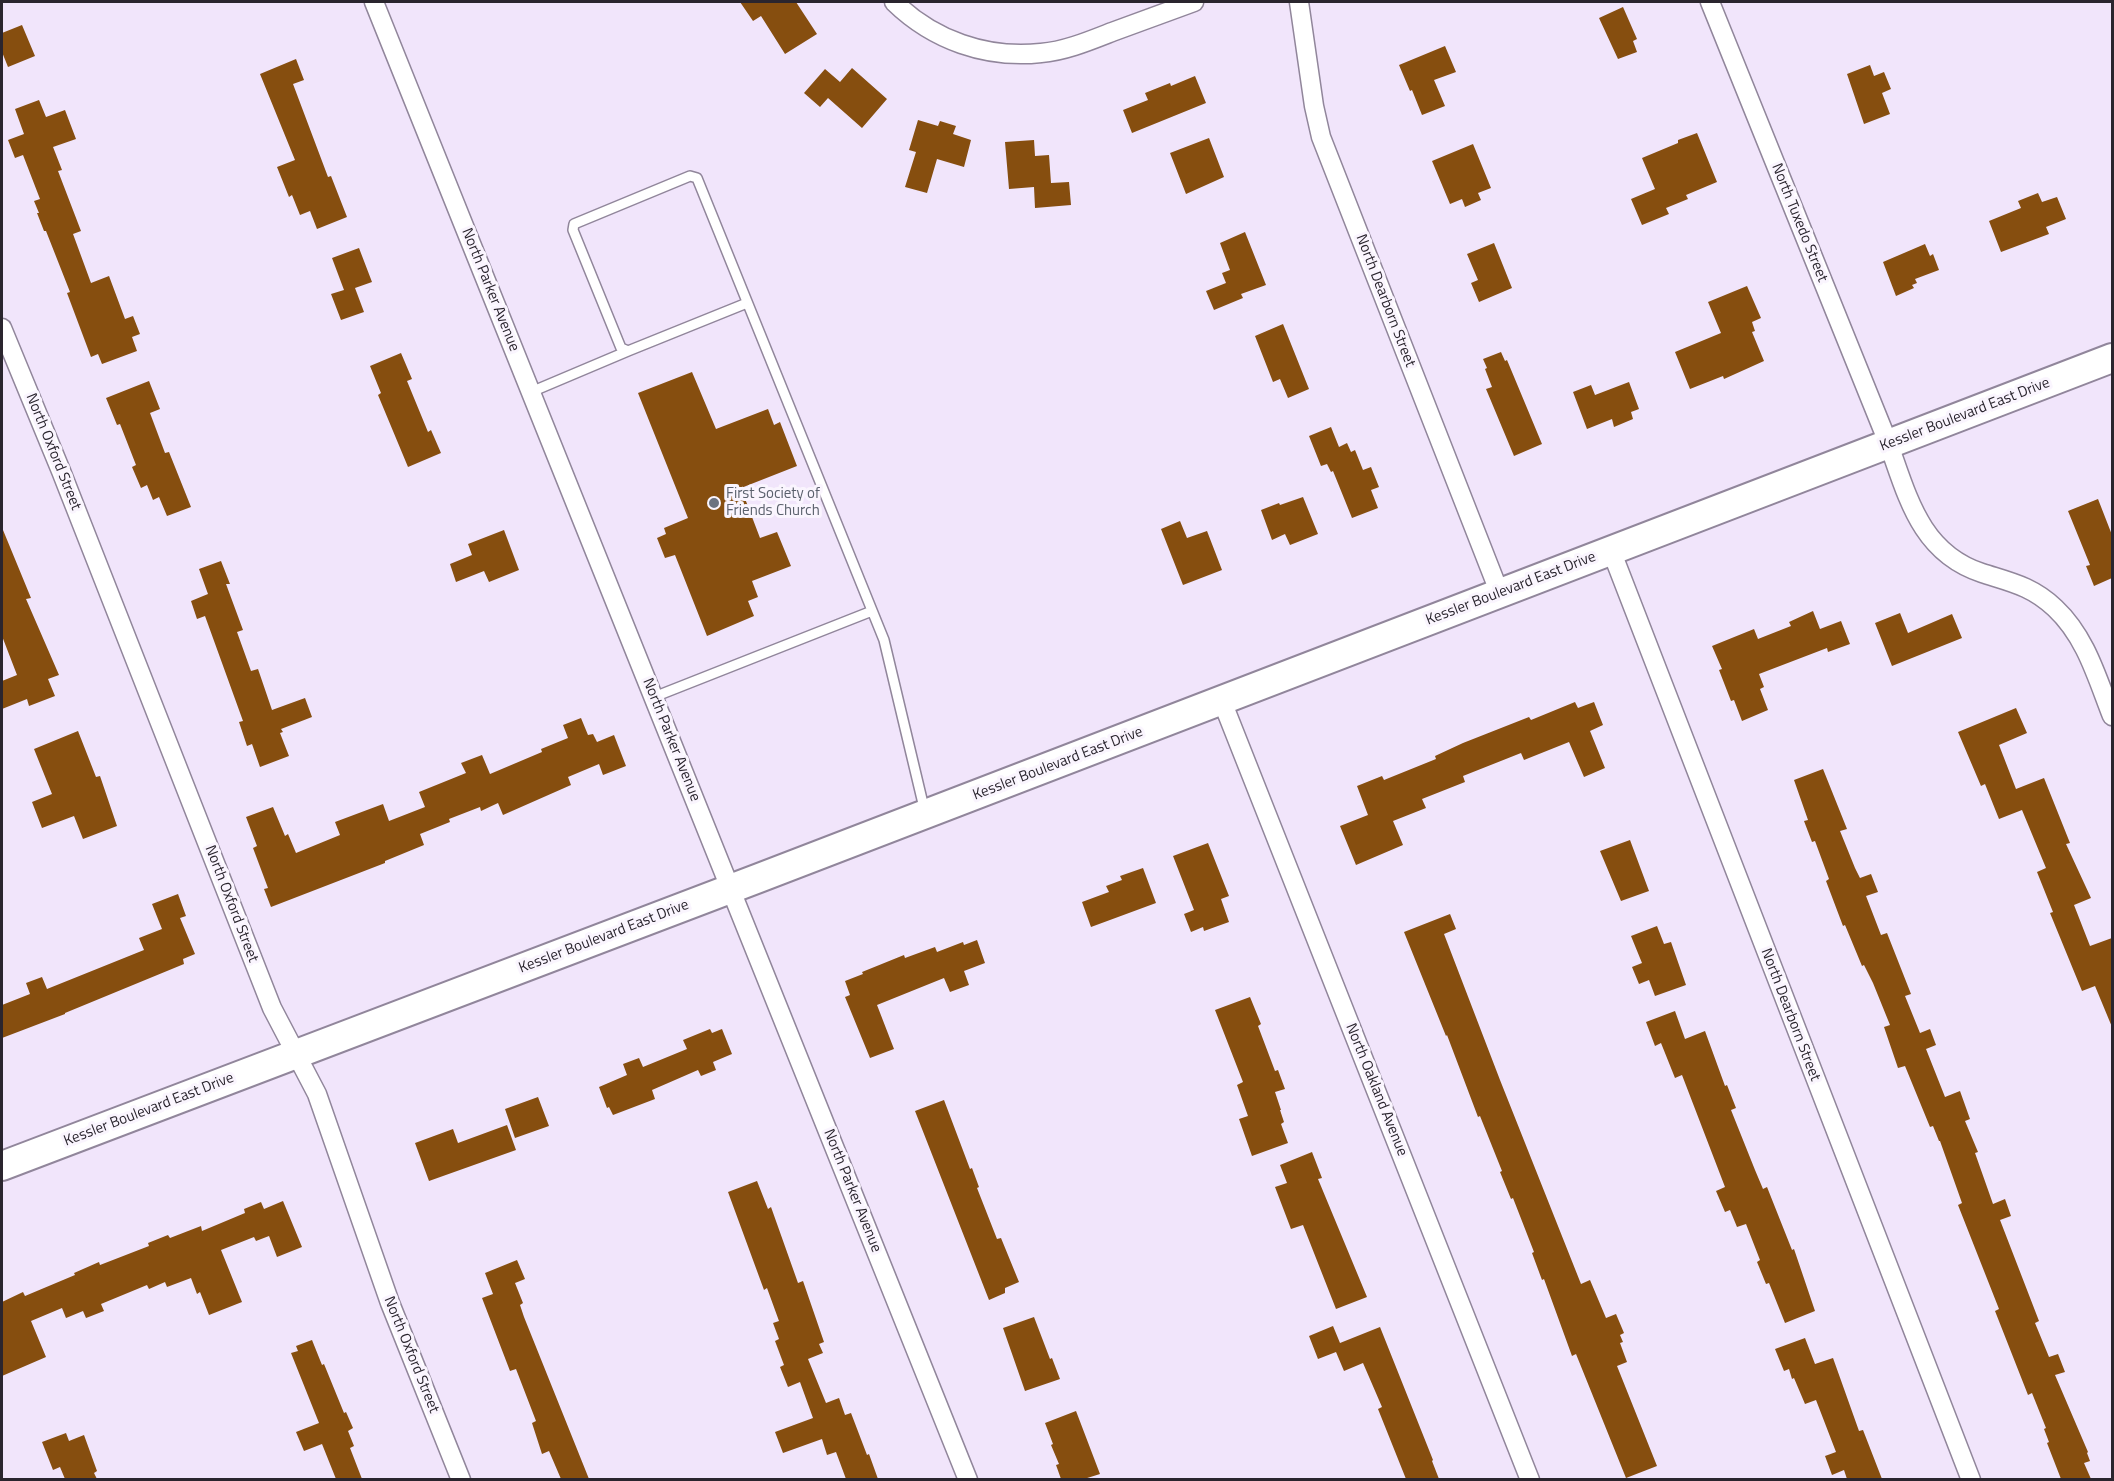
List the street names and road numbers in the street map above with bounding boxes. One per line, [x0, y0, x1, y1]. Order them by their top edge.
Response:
street label: North Tuxedo Street [1767, 161, 1831, 285]
street label: North Parker Avenue [457, 226, 523, 354]
street label: North Dearborn Street [1351, 232, 1419, 370]
street label: Kessler Boulevard East Drive [1878, 374, 2052, 456]
street label: North Oxford Street [21, 391, 85, 513]
street label: Kessler Boulevard East Drive [1424, 548, 1598, 630]
street label: North Parker Avenue [638, 676, 704, 804]
street label: Kessler Boulevard East Drive [971, 723, 1145, 805]
street label: North Oxford Street [200, 843, 262, 965]
street label: Kessler Boulevard East Drive [517, 896, 691, 978]
street label: North Dearborn Street [1756, 946, 1824, 1084]
street label: North Oakland Avenue [1341, 1021, 1411, 1159]
street label: Kessler Boulevard East Drive [62, 1069, 236, 1151]
street label: North Parker Avenue [819, 1127, 885, 1255]
street label: North Oxford Street [379, 1294, 443, 1416]

